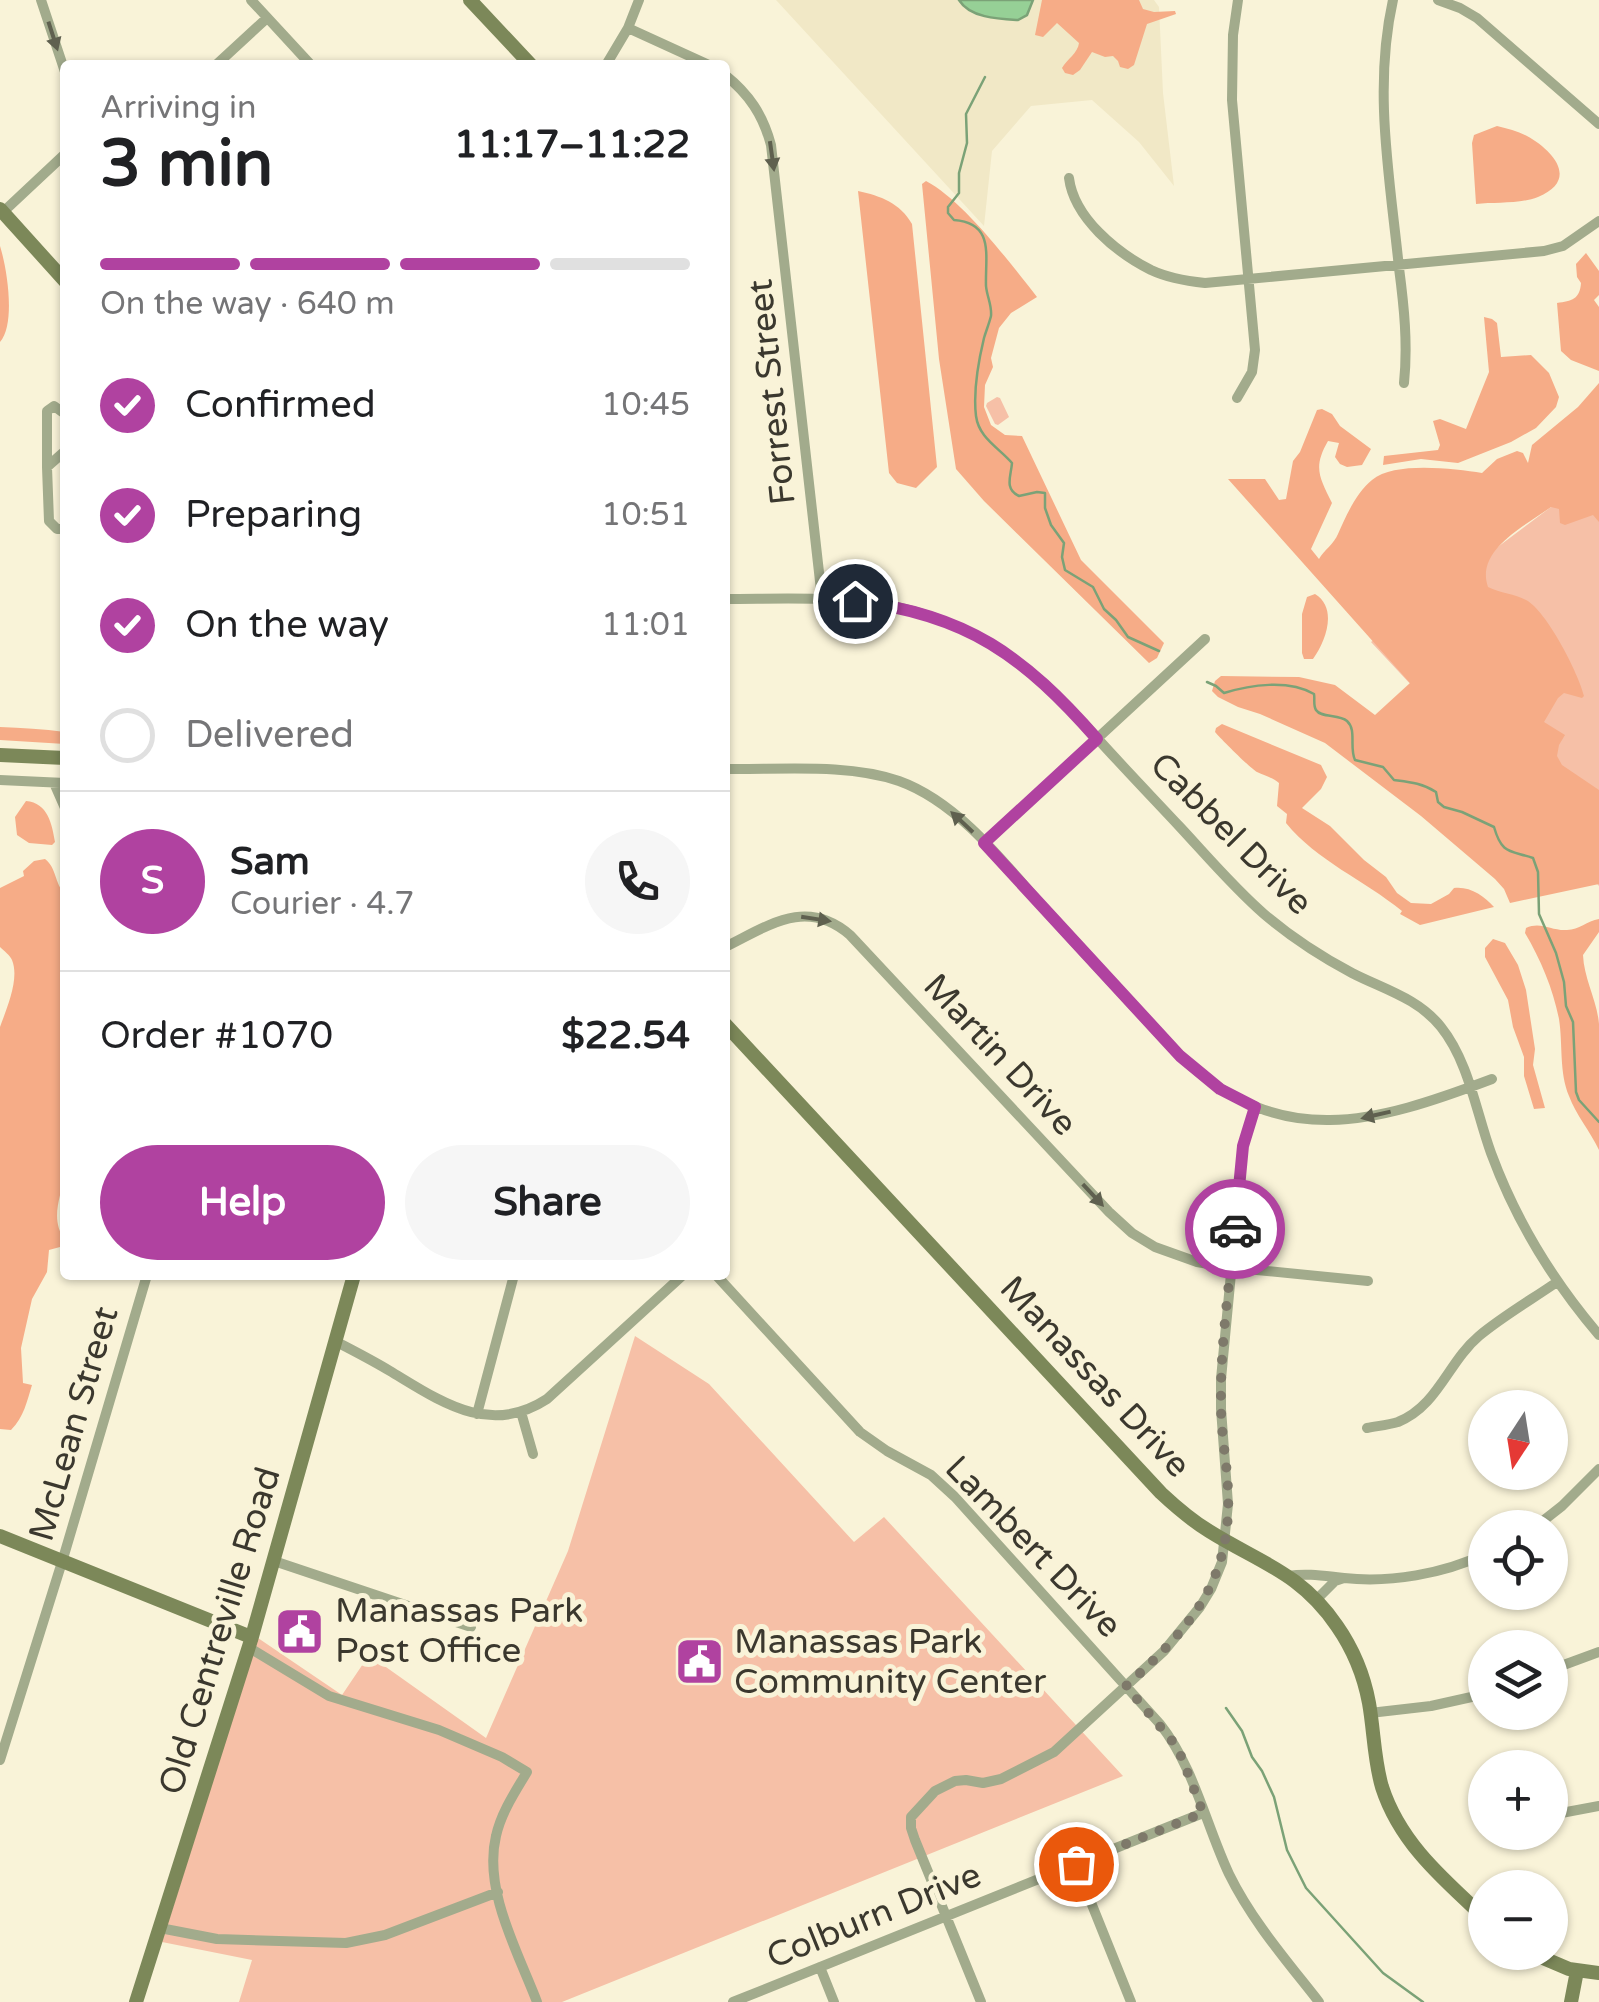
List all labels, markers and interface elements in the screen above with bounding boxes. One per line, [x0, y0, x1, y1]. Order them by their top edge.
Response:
one-way arrow [46, 22, 61, 52]
text: Arriving in [100, 89, 257, 127]
text: 11:17–11:22 [454, 122, 690, 168]
text: 3 min [100, 125, 273, 204]
one-way arrow [765, 141, 781, 173]
street label: Forrest Street [739, 277, 805, 507]
text: On the way · 640 m [100, 285, 395, 323]
icon: check [100, 378, 155, 433]
text: Confirmed [185, 382, 376, 428]
text: 10:45 [601, 386, 690, 424]
icon: check [100, 488, 155, 543]
text: Preparing [185, 492, 362, 538]
text: 10:51 [601, 496, 690, 534]
pin [813, 559, 898, 644]
icon: home [828, 574, 883, 629]
icon: check [100, 598, 155, 653]
text: On the way [185, 602, 389, 648]
text: 11:01 [601, 606, 690, 644]
text: Delivered [185, 712, 354, 758]
street label: Cabbel Drive [1141, 744, 1321, 924]
one-way arrow [950, 811, 974, 834]
button: phone [585, 829, 690, 934]
text: Sam [230, 839, 310, 885]
text: S [141, 858, 164, 904]
text: Courier · 4.7 [230, 885, 414, 923]
one-way arrow [800, 912, 832, 927]
street label: Martin Drive [915, 965, 1085, 1145]
text: Order #1070 [100, 1013, 333, 1059]
text: $22.54 [561, 1013, 690, 1059]
one-way arrow [1360, 1108, 1391, 1123]
button: Help [100, 1145, 385, 1260]
button: Share [405, 1145, 690, 1260]
courier [1185, 1179, 1285, 1279]
one-way arrow [1081, 1183, 1104, 1207]
icon: car [1208, 1202, 1263, 1257]
street label: Manassas Drive [991, 1268, 1199, 1486]
street label: McLean Street [20, 1302, 128, 1546]
north arrow [1468, 1390, 1568, 1490]
map controls [1468, 1390, 1568, 1970]
street label: Lambert Drive [936, 1448, 1130, 1646]
street label: Old Centreville Road [150, 1462, 290, 1800]
button: locate [1468, 1510, 1568, 1610]
place label: Manassas Park Post Office [335, 1590, 583, 1672]
public building icon: Manassas Park Post Office [274, 1605, 326, 1657]
place label: Manassas Park Community Center [734, 1621, 1047, 1703]
button: layers [1468, 1630, 1568, 1730]
public building icon: Manassas Park Community Center [673, 1636, 725, 1688]
button: + [1468, 1750, 1568, 1850]
pin [1034, 1822, 1119, 1907]
icon: bag [1049, 1837, 1104, 1892]
street label: Colburn Drive [761, 1854, 987, 1978]
button: − [1468, 1870, 1568, 1970]

